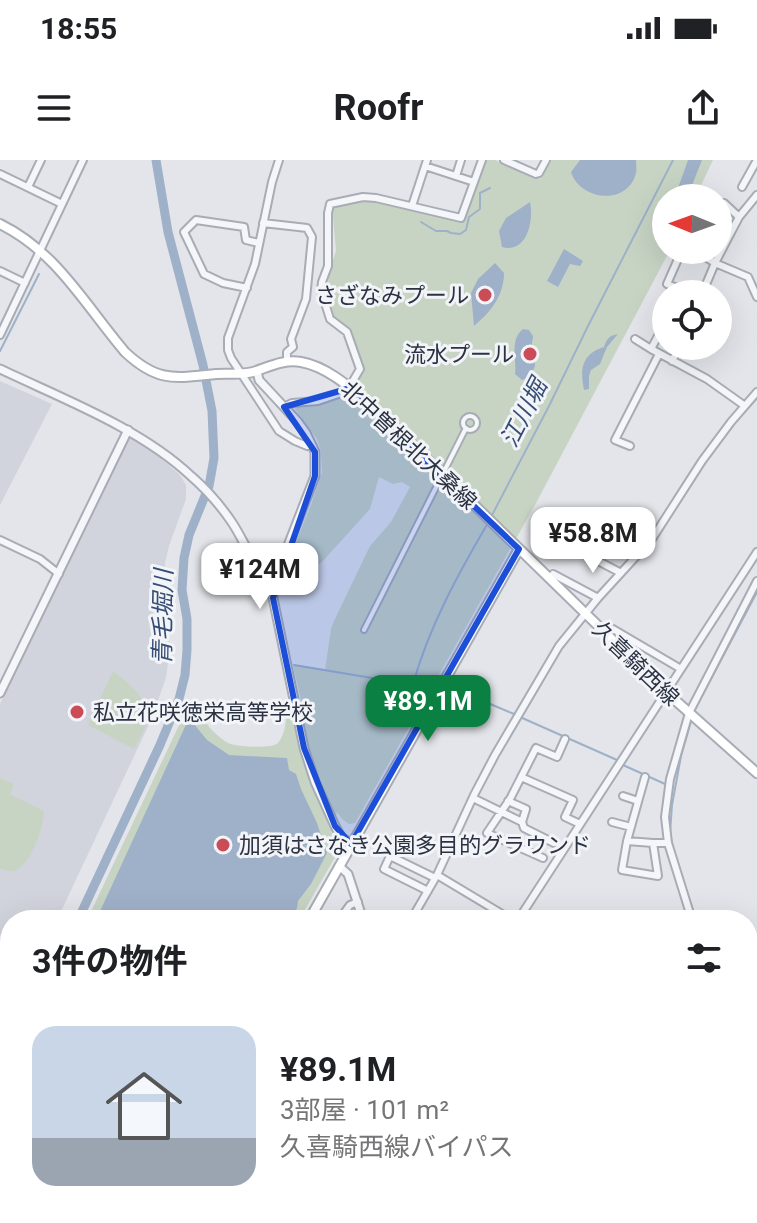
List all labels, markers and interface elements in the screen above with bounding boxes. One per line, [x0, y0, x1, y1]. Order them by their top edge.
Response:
text: 18:55 [40, 11, 117, 46]
icon: menu [32, 86, 76, 130]
icon: share [681, 86, 725, 130]
text: Roofr [334, 87, 423, 129]
north arrow [652, 184, 732, 264]
map controls [652, 184, 732, 360]
button: locate [652, 280, 732, 360]
place label: さざなみプール [315, 283, 469, 308]
marker: さざなみプール [476, 286, 494, 304]
place label: 流水プール [404, 342, 514, 367]
marker: 流水プール [521, 345, 539, 363]
water label: 江川堀 [495, 371, 555, 451]
street label: 北中曽根北大桑線 [336, 376, 482, 515]
pin: ¥58.8M [528, 507, 658, 575]
text: ¥58.8M [549, 518, 638, 548]
pin: ¥124M [204, 543, 316, 611]
text: ¥124M [219, 554, 301, 584]
water label: 青毛堀川 [148, 566, 178, 665]
street label: 久喜騎西線 [587, 616, 684, 711]
pin: ¥89.1M [363, 675, 493, 743]
text: ¥89.1M [384, 686, 473, 716]
place label: 私立花咲徳栄高等学校 [93, 700, 313, 725]
marker: 私立花咲徳栄高等学校 [68, 703, 86, 721]
place label: 加須はさなき公園多目的グラウンド [239, 833, 591, 858]
marker: 加須はさなき公園多目的グラウンド [214, 836, 232, 854]
icon: filters [682, 936, 726, 980]
text: 3件の物件 [32, 941, 188, 981]
text: ¥89.1M [280, 1049, 396, 1089]
icon: home [96, 1058, 192, 1154]
text: 3部屋 · 101 m² [280, 1095, 449, 1125]
text: 久喜騎西線バイパス [280, 1132, 513, 1162]

